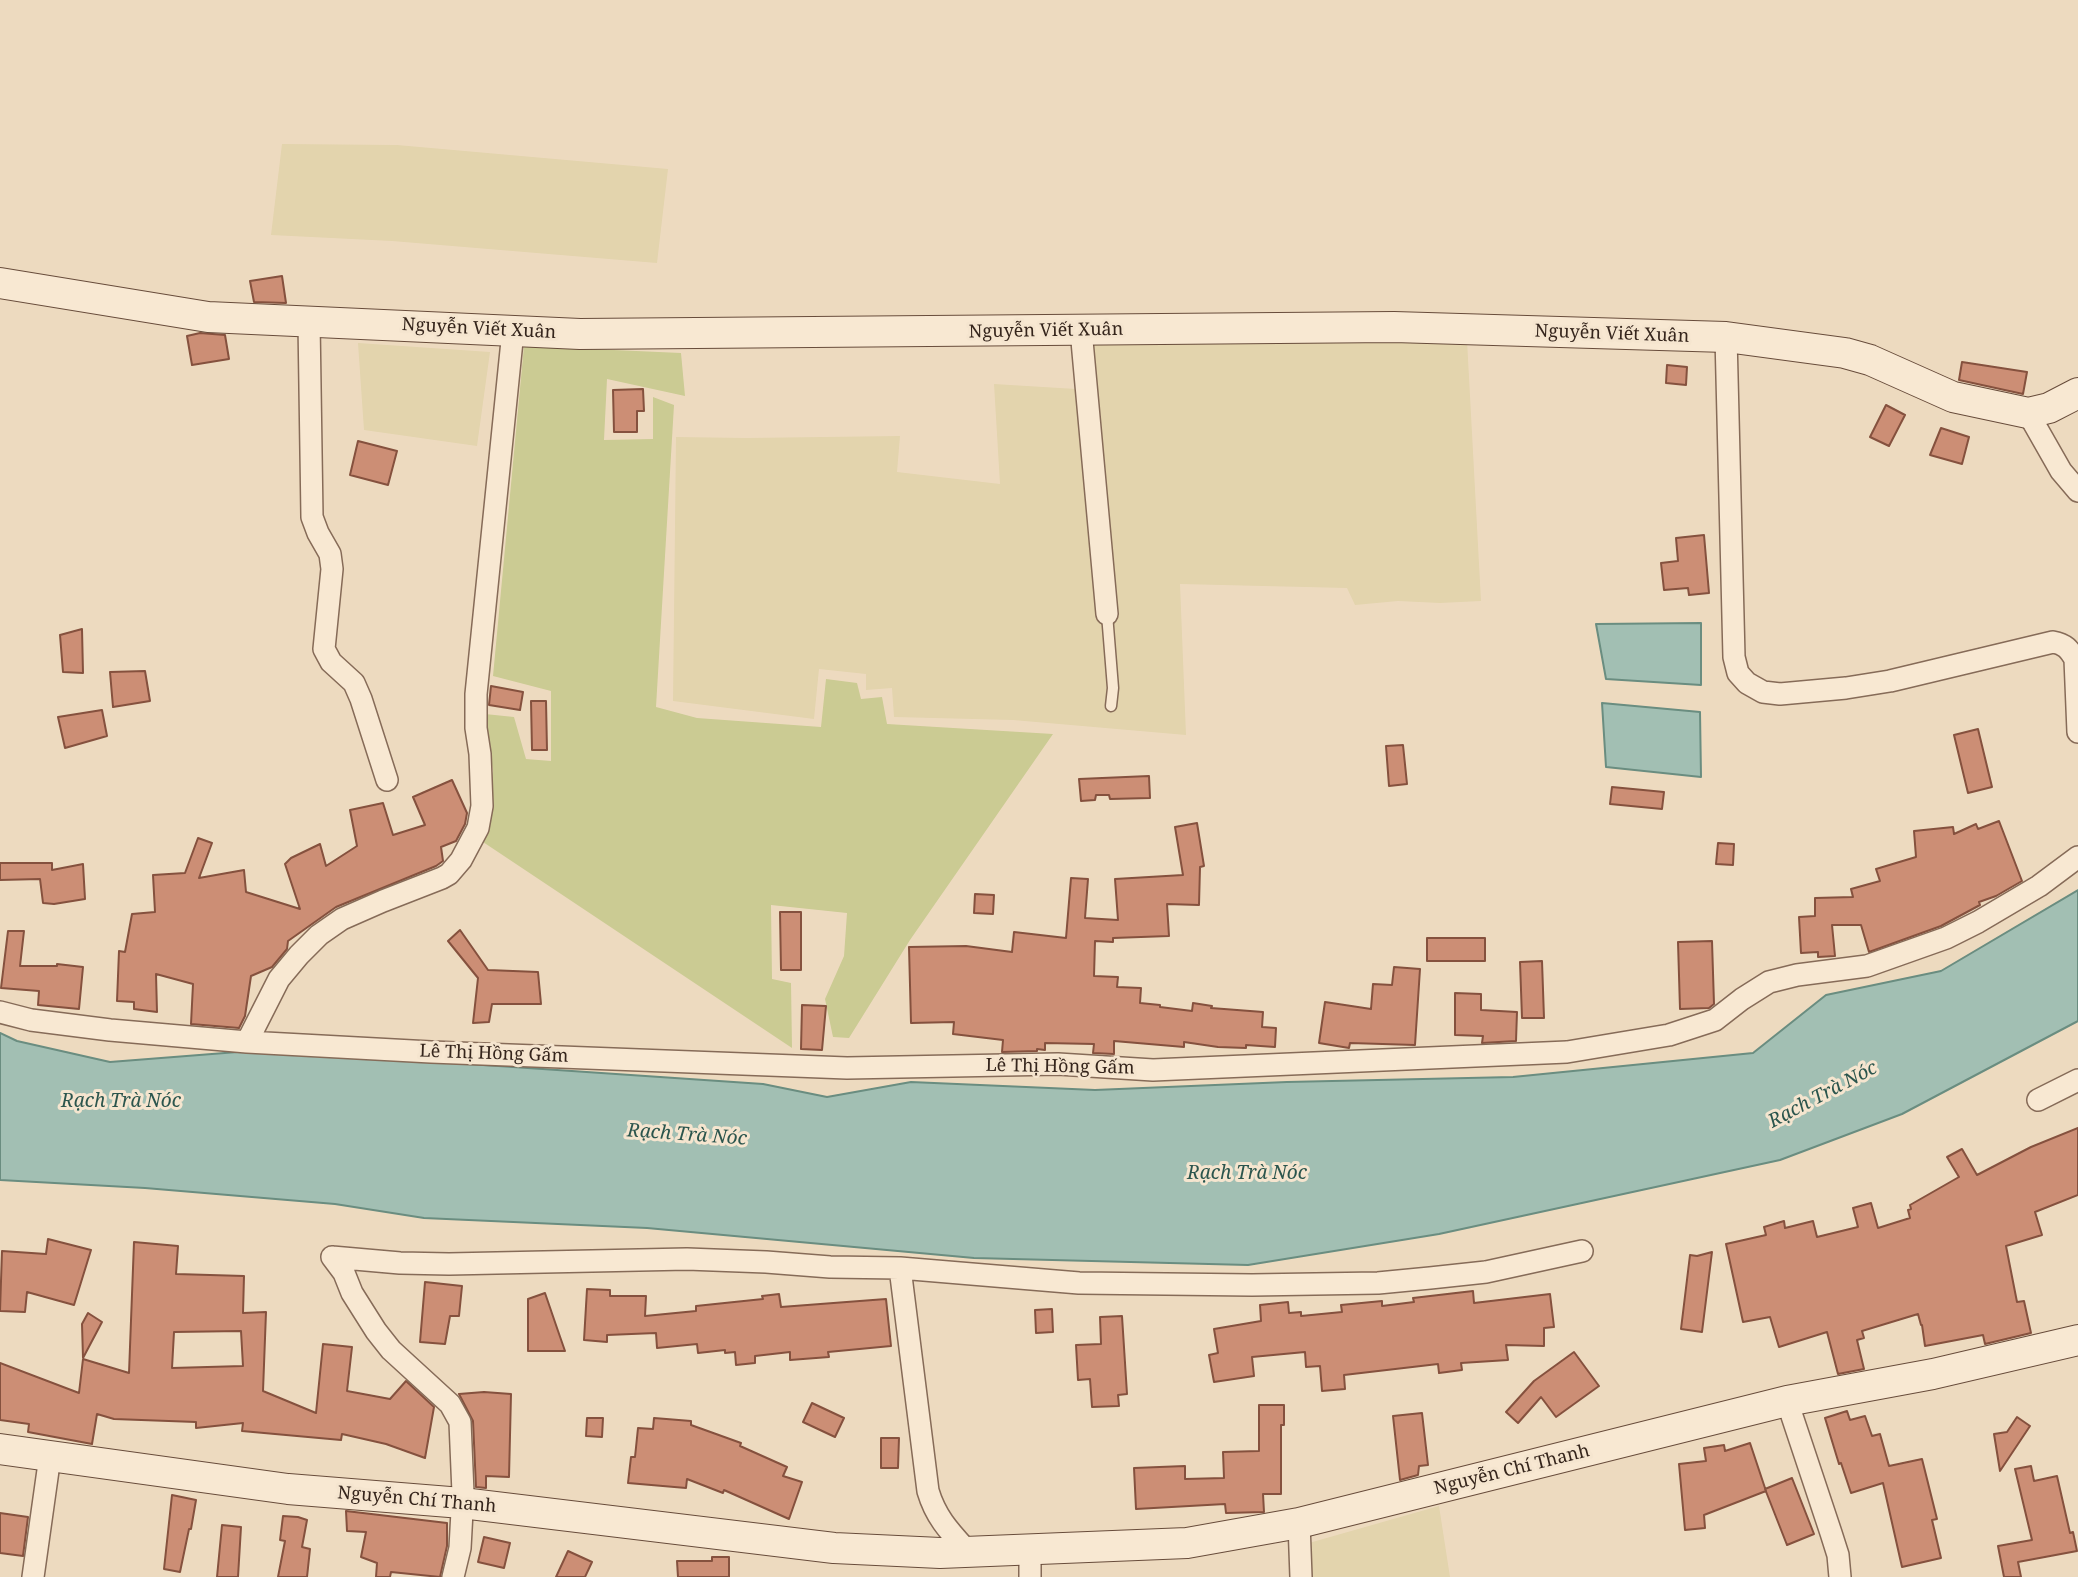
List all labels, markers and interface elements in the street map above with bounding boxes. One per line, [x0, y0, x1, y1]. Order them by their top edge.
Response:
street label: Nguyễn Viết Xuân [401, 314, 557, 344]
street label: Nguyễn Viết Xuân [969, 319, 1123, 343]
street label: Nguyễn Viết Xuân [1534, 321, 1690, 347]
street label: Lê Thị Hồng Gấm [419, 1041, 569, 1067]
street label: Lê Thị Hồng Gấm [985, 1055, 1135, 1079]
water label: Rạch Trà Nóc [1765, 1057, 1881, 1133]
water label: Rạch Trà Nóc [61, 1091, 181, 1113]
water label: Rạch Trà Nóc [626, 1119, 748, 1151]
water label: Rạch Trà Nóc [1187, 1163, 1307, 1185]
street label: Nguyễn Chí Thanh [1432, 1440, 1592, 1500]
street label: Nguyễn Chí Thanh [337, 1482, 497, 1518]

